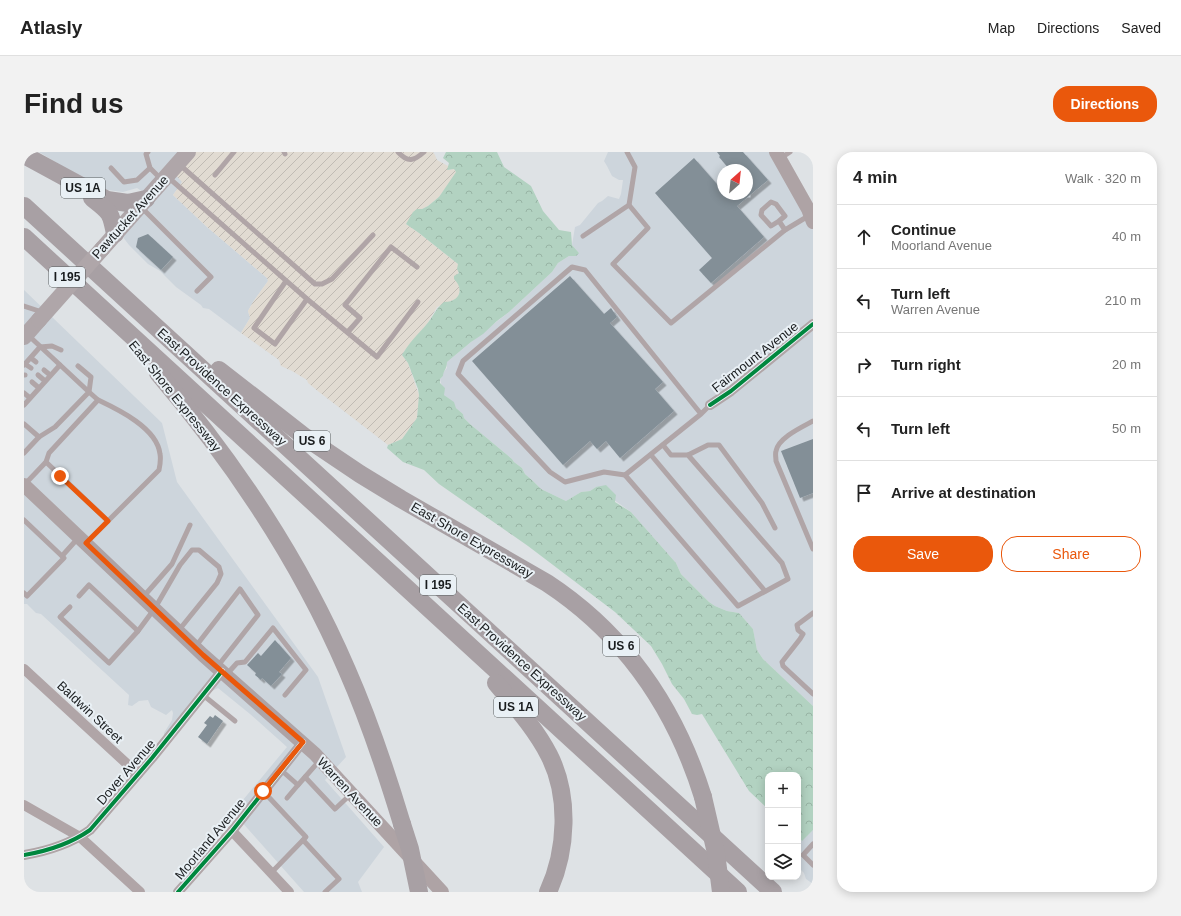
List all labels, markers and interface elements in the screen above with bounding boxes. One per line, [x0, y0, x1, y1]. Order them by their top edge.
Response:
text: Atlasly [20, 17, 82, 38]
text: Map [988, 20, 1015, 36]
text: Directions [1037, 20, 1099, 36]
text: Saved [1121, 20, 1161, 36]
button: Directions [1053, 86, 1157, 122]
text: Find us [24, 88, 124, 119]
north arrow [717, 164, 753, 200]
text: 4 min [853, 168, 897, 187]
text: Walk · 320 m [1065, 171, 1141, 186]
street label: Pawtucket Avenue [89, 172, 171, 262]
road number: US 1A [61, 178, 105, 198]
text: Continue [891, 221, 956, 238]
icon: ahead [853, 226, 875, 248]
text: 40 m [1112, 229, 1141, 244]
text: Moorland Avenue [891, 238, 992, 253]
road number: I 195 [49, 267, 85, 287]
text: Turn left [891, 285, 950, 302]
icon: left [853, 290, 875, 312]
text: 210 m [1105, 293, 1141, 308]
text: Warren Avenue [891, 302, 980, 317]
street label: Fairmount Avenue [709, 319, 801, 395]
street label: East Providence Expressway [154, 325, 290, 449]
street label: East Shore Expressway [126, 338, 225, 455]
icon: right [853, 354, 875, 376]
text: Turn right [891, 356, 961, 373]
text: 20 m [1112, 357, 1141, 372]
icon: left [853, 418, 875, 440]
text: Turn left [891, 420, 950, 437]
text: 50 m [1112, 421, 1141, 436]
road number: US 6 [294, 431, 330, 451]
route end [51, 467, 69, 485]
icon: arrive [853, 482, 875, 504]
text: Arrive at destination [891, 484, 1036, 501]
street label: East Shore Expressway [408, 499, 536, 581]
button: Save [853, 536, 993, 572]
button: Share [1001, 536, 1141, 572]
road number: I 195 [420, 575, 456, 595]
street label: East Providence Expressway [454, 600, 590, 724]
road number: US 6 [603, 636, 639, 656]
street label: Baldwin Street [54, 678, 126, 746]
road number: US 1A [494, 697, 538, 717]
street label: Dover Avenue [94, 736, 158, 808]
street label: Warren Avenue [314, 754, 386, 830]
map controls [765, 772, 801, 880]
button: + [765, 772, 801, 808]
route start [254, 782, 272, 800]
street label: Moorland Avenue [172, 796, 248, 882]
button: − [765, 808, 801, 844]
button: layers [765, 844, 801, 880]

